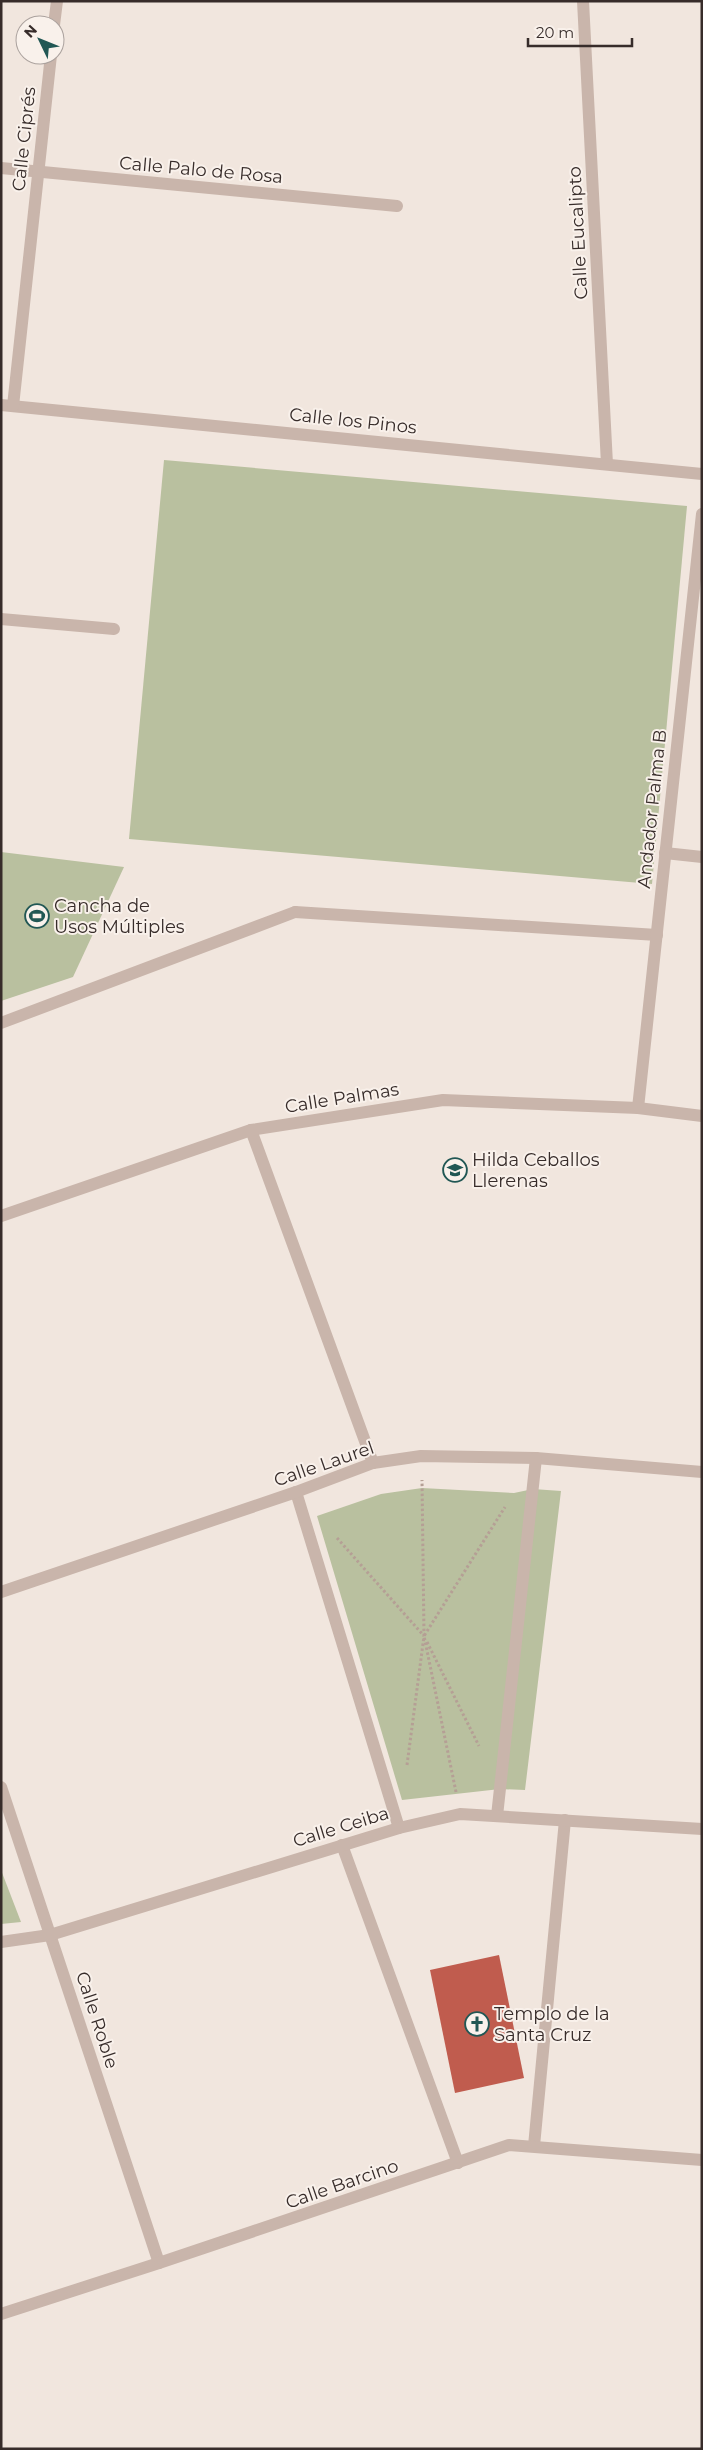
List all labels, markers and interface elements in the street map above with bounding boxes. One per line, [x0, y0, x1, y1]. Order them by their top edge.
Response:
north arrow [15, 15, 65, 65]
scale bar [528, 15, 632, 47]
text: N [20, 21, 41, 41]
text: 20 m [536, 23, 574, 42]
street label: Calle Ciprés [8, 85, 40, 192]
street label: Calle Palo de Rosa [118, 152, 284, 188]
street label: Calle Eucalipto [564, 166, 592, 300]
street label: Calle los Pinos [288, 403, 418, 439]
street label: Andador Palma B [633, 729, 671, 889]
place label: Cancha de Usos Múltiples [54, 895, 185, 938]
sports icon: Cancha de Usos Múltiples [24, 903, 50, 929]
street label: Calle Palmas [283, 1078, 401, 1118]
place label: Hilda Ceballos Llerenas [472, 1149, 600, 1192]
school or university icon: Hilda Ceballos Llerenas [442, 1157, 468, 1183]
street label: Calle Laurel [271, 1437, 377, 1491]
street label: Calle Ceiba [290, 1802, 392, 1852]
street label: Calle Roble [71, 1969, 123, 2071]
place label: Templo de la Santa Cruz [494, 2003, 610, 2046]
church icon: Templo de la Santa Cruz [464, 2011, 490, 2037]
street label: Calle Barcino [283, 2154, 401, 2214]

